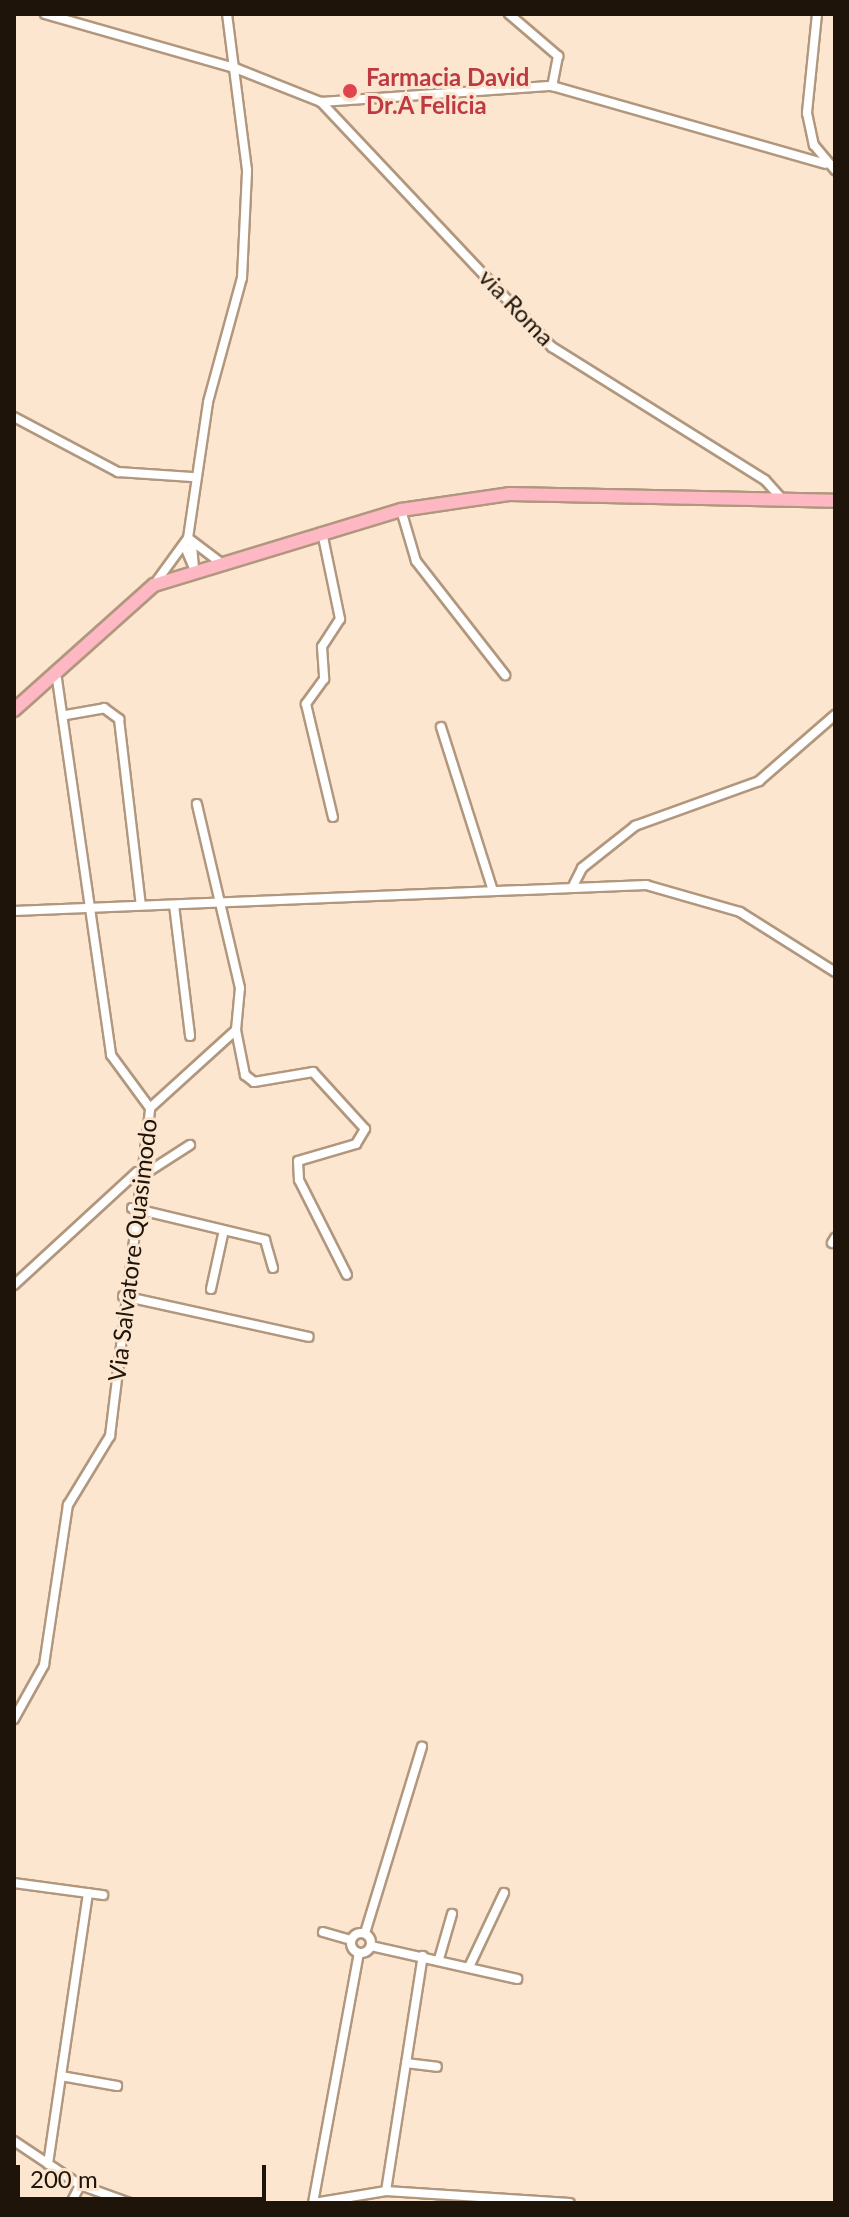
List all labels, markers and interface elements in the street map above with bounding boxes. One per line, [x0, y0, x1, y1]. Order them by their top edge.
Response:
place label: Farmacia David Dr.A Felicia [366, 63, 529, 119]
marker: Farmacia David Dr.A Felicia [341, 82, 359, 100]
street label: via Roma [473, 263, 561, 351]
street label: Via Salvatore Quasimodo [102, 1117, 162, 1383]
scale bar [20, 2149, 270, 2199]
text: 200 m [30, 2164, 98, 2193]

